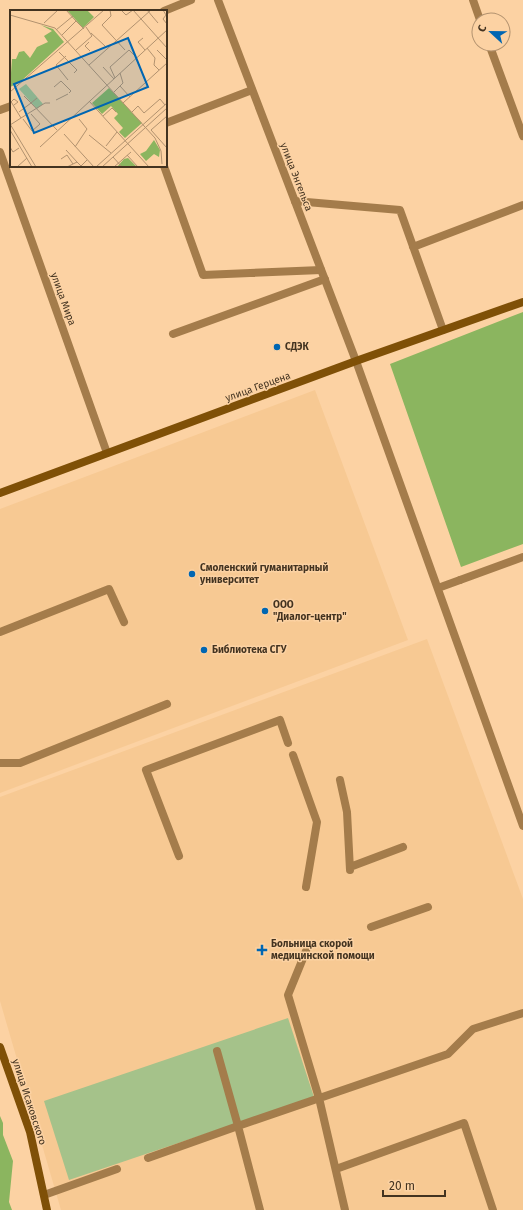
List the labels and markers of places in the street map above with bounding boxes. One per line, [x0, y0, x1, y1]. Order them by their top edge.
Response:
place label: СДЭК [285, 341, 309, 353]
marker: СДЭК [272, 342, 282, 352]
place label: Смоленский гуманитарный университет [199, 562, 328, 586]
marker: Смоленский гуманитарный университет [187, 569, 197, 579]
place label: ООО "Диалог-центр" [273, 599, 347, 623]
marker: ООО "Диалог-центр" [260, 606, 270, 616]
place label: Библиотека СГУ [212, 644, 287, 656]
marker: Библиотека СГУ [199, 645, 209, 655]
place label: Больница скорой медицинской помощи [271, 938, 375, 962]
marker: Больница скорой медицинской помощи [256, 944, 268, 956]

